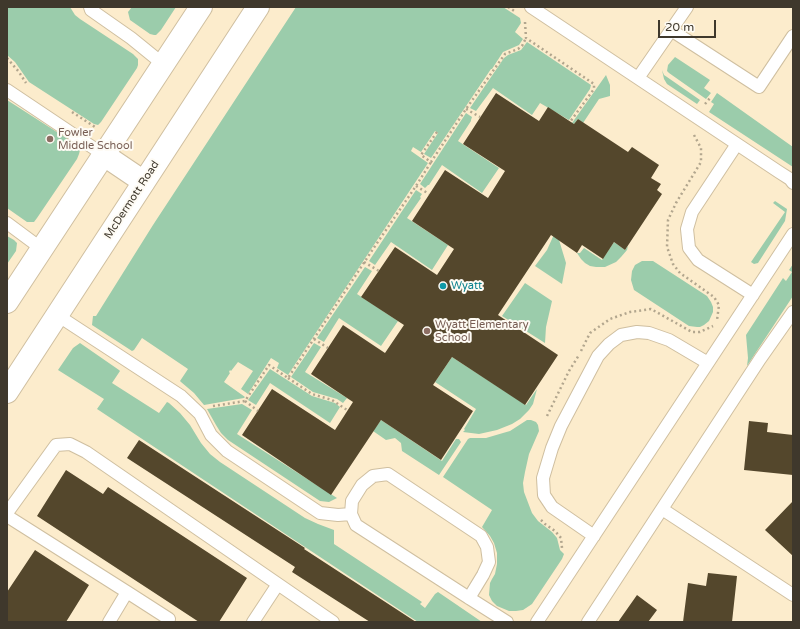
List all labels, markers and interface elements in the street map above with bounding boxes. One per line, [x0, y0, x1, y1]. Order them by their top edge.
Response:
scale bar [660, 12, 718, 38]
text: 20 m [665, 20, 694, 34]
place label: Fowler Middle School [58, 126, 132, 152]
marker: Fowler Middle School [45, 134, 55, 144]
street label: McDermott Road [102, 158, 162, 242]
place label: Wyatt [451, 279, 482, 293]
marker: Wyatt [438, 281, 448, 291]
place label: Wyatt Elementary School [435, 318, 529, 344]
marker: Wyatt Elementary School [422, 326, 432, 336]

